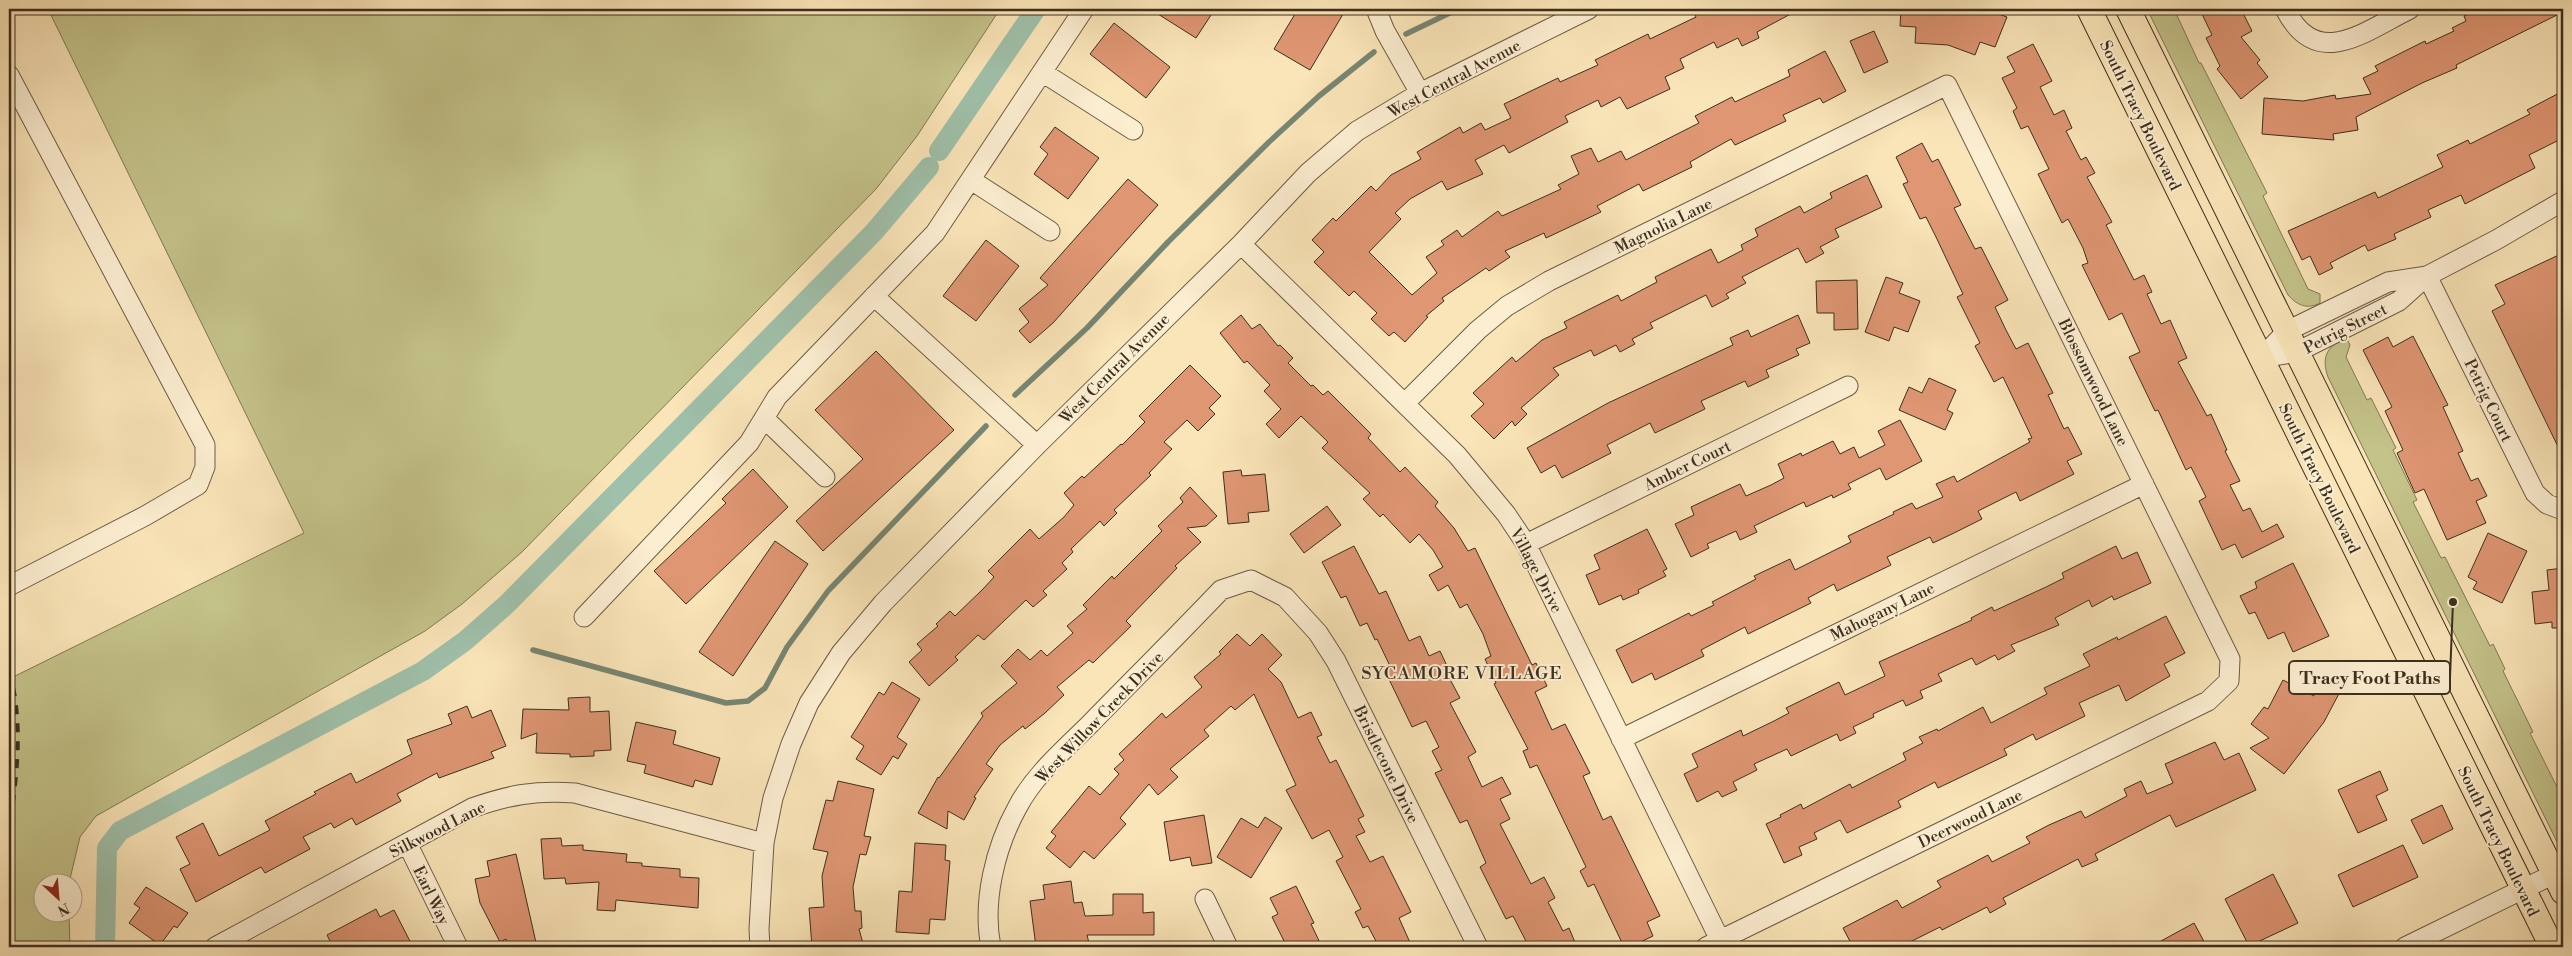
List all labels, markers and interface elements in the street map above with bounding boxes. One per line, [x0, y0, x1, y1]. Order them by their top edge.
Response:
street label: West Central Avenue [1384, 35, 1524, 123]
street label: South Tracy Boulevard [2095, 37, 2185, 194]
street label: Magnolia Lane [1611, 194, 1716, 258]
street label: Petrig Street [2300, 299, 2391, 359]
street label: West Central Avenue [1055, 309, 1174, 429]
street label: Blossomwood Lane [2053, 314, 2133, 449]
street label: Petrig Court [2459, 356, 2517, 446]
street label: South Tracy Boulevard [2274, 400, 2364, 557]
street label: Amber Court [1640, 436, 1735, 496]
street label: Village Drive [1505, 524, 1567, 616]
street label: Mahogany Lane [1827, 578, 1938, 646]
street label: West Willow Creek Drive [1031, 648, 1168, 789]
callout: Tracy Foot Paths [2289, 661, 2450, 694]
district label: SYCAMORE VILLAGE [1361, 662, 1563, 685]
text: Tracy Foot Paths [2300, 667, 2441, 690]
street label: Bristlecone Drive [1349, 701, 1423, 826]
street label: South Tracy Boulevard [2453, 763, 2543, 920]
street label: Deerwood Lane [1915, 785, 2026, 853]
street label: Silkwood Lane [386, 797, 489, 863]
street label: Earl Way [408, 863, 454, 928]
north arrow [32, 874, 82, 924]
text: N [54, 898, 72, 919]

